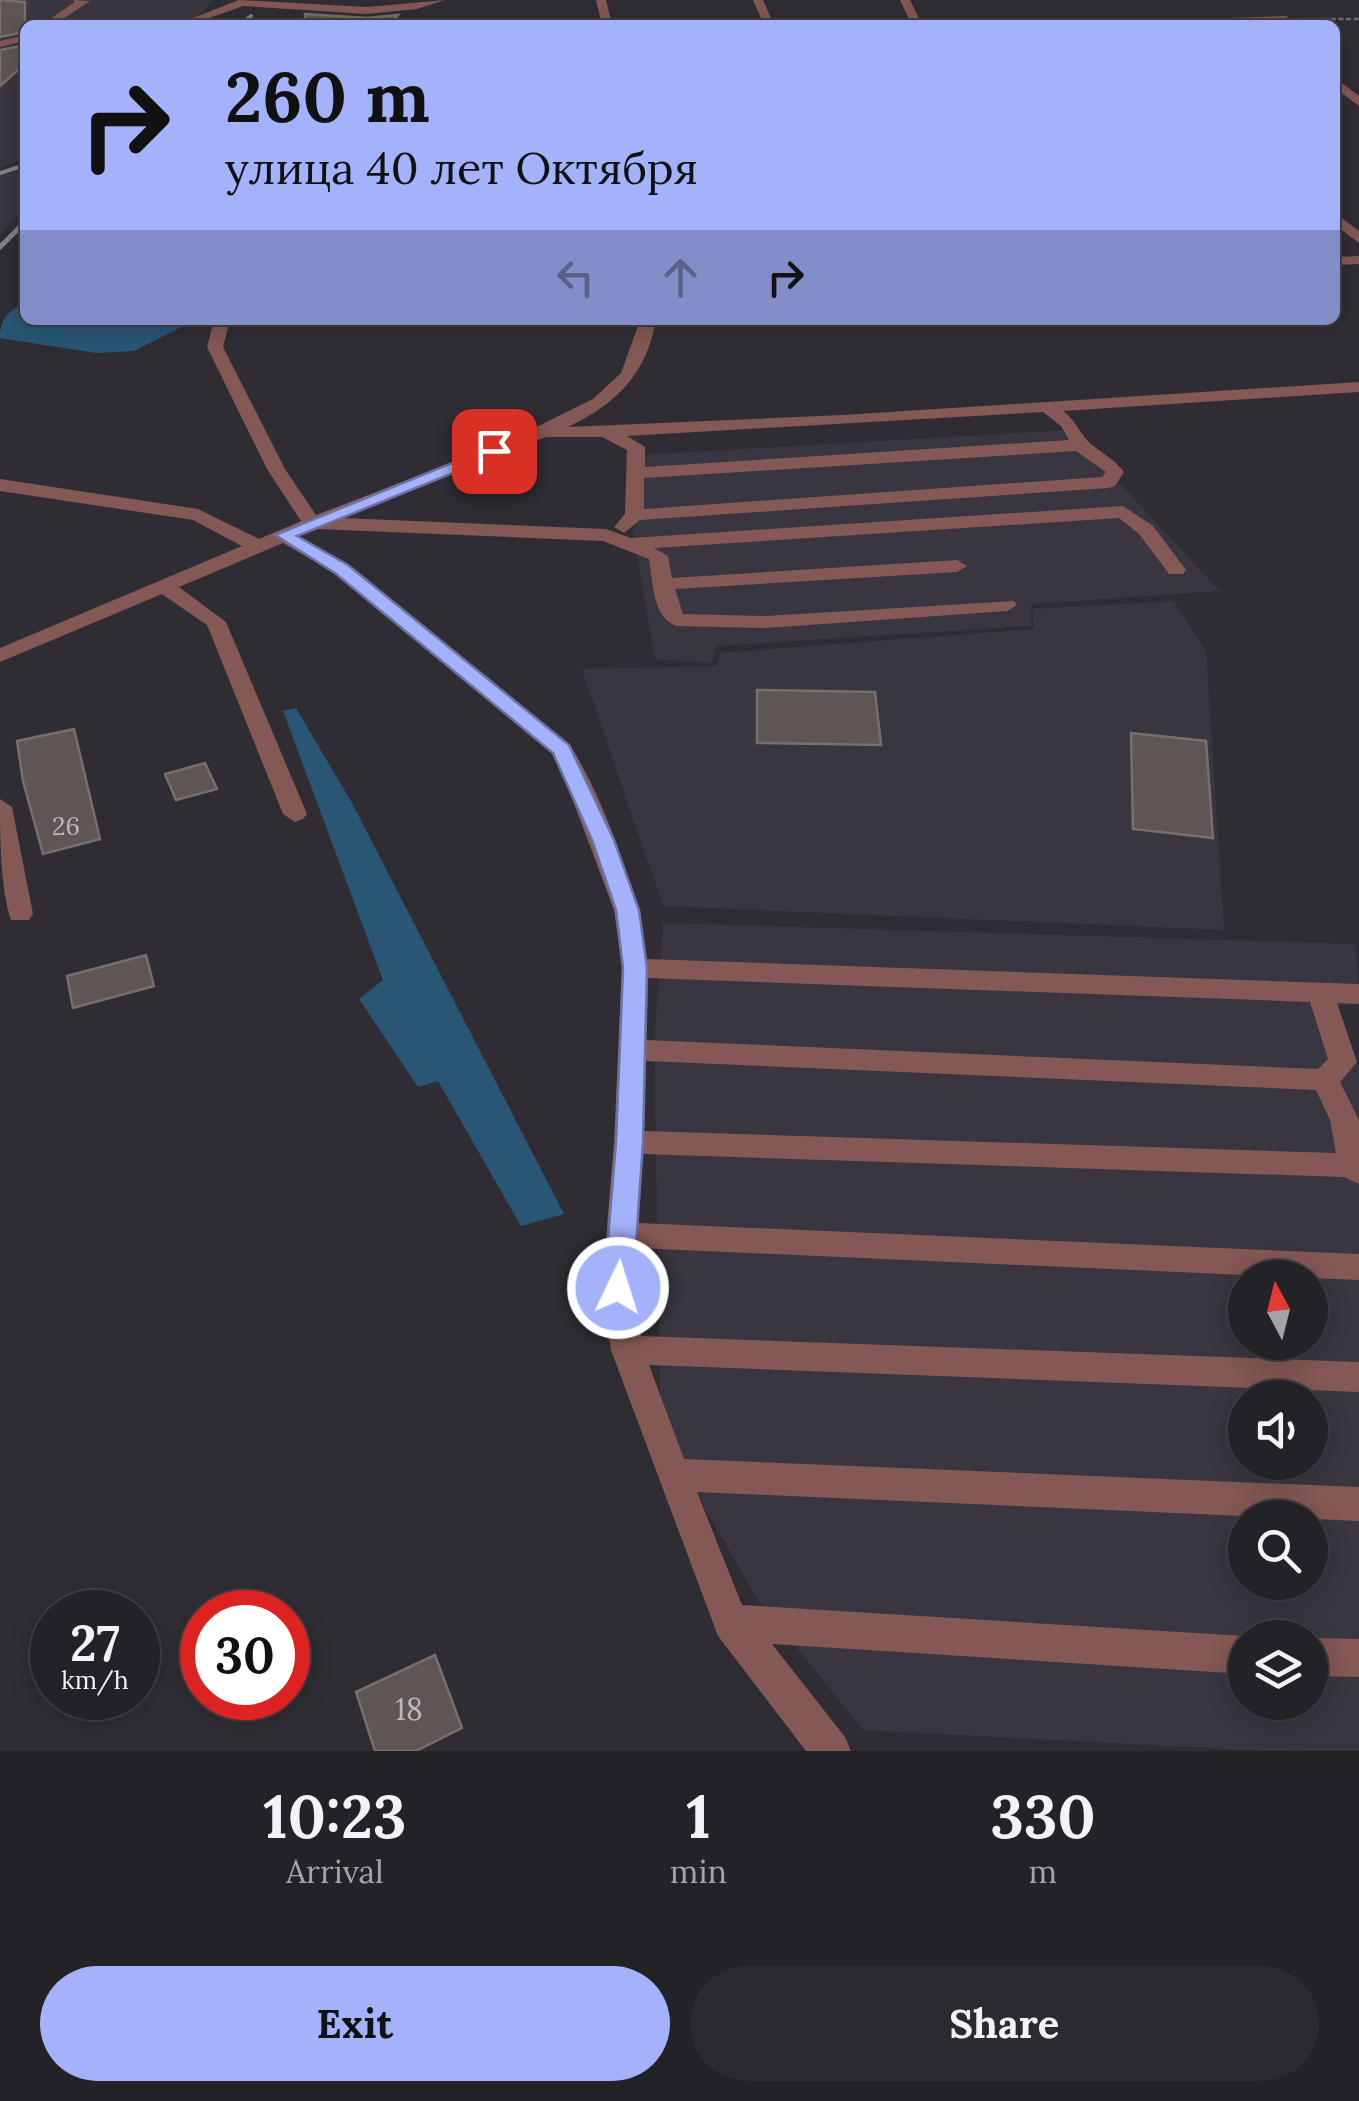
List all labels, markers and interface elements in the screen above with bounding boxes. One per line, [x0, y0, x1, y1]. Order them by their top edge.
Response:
text: 260 m [225, 52, 430, 141]
icon: right [60, 60, 190, 190]
text: улица 40 лет Октября [225, 139, 698, 196]
icon: left [548, 250, 603, 305]
icon: ahead [653, 250, 708, 305]
icon: right [758, 250, 813, 305]
pin [452, 409, 537, 494]
icon: arrive [467, 424, 522, 479]
house number: 26 [52, 810, 80, 842]
position arrow [566, 1236, 670, 1340]
north arrow [1228, 1260, 1328, 1360]
map controls [1228, 1260, 1328, 1720]
button: sound [1228, 1380, 1328, 1480]
button: search [1228, 1500, 1328, 1600]
speed limit sign: 30 [180, 1590, 310, 1720]
text: 27 [70, 1611, 120, 1675]
button: layers [1228, 1620, 1328, 1720]
text: km/h [61, 1664, 129, 1696]
house number: 18 [395, 1690, 423, 1728]
text: 10:23 [263, 1778, 406, 1854]
text: 1 [686, 1778, 711, 1854]
text: 330 [990, 1778, 1096, 1854]
text: Arrival [286, 1851, 384, 1892]
text: min [670, 1851, 727, 1892]
text: m [1029, 1851, 1057, 1892]
button: Exit [40, 1966, 670, 2081]
button: Share [690, 1966, 1319, 2081]

